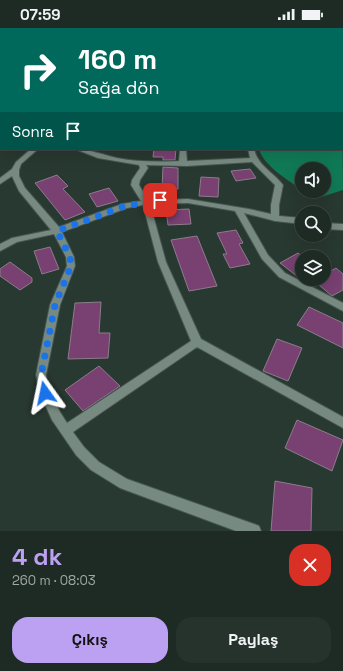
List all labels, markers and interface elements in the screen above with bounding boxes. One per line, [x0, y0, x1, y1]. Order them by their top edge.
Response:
text: 07:59 [20, 5, 60, 24]
text: 160 m [78, 41, 157, 77]
icon: right [12, 44, 64, 96]
text: Sağa dön [78, 76, 159, 99]
icon: arrive [62, 120, 84, 142]
text: Sonra [12, 122, 54, 141]
map controls [295, 162, 331, 286]
button: sound [295, 162, 331, 198]
pin [143, 183, 177, 217]
icon: arrive [149, 189, 171, 211]
button: search [295, 206, 331, 242]
button: layers [295, 250, 331, 286]
position arrow [24, 372, 66, 414]
text: 4 dk [12, 541, 62, 572]
button: close [289, 544, 331, 586]
text: 260 m · 08:03 [12, 572, 96, 589]
button: Çıkış [12, 617, 168, 663]
button: Paylaş [176, 617, 331, 663]

